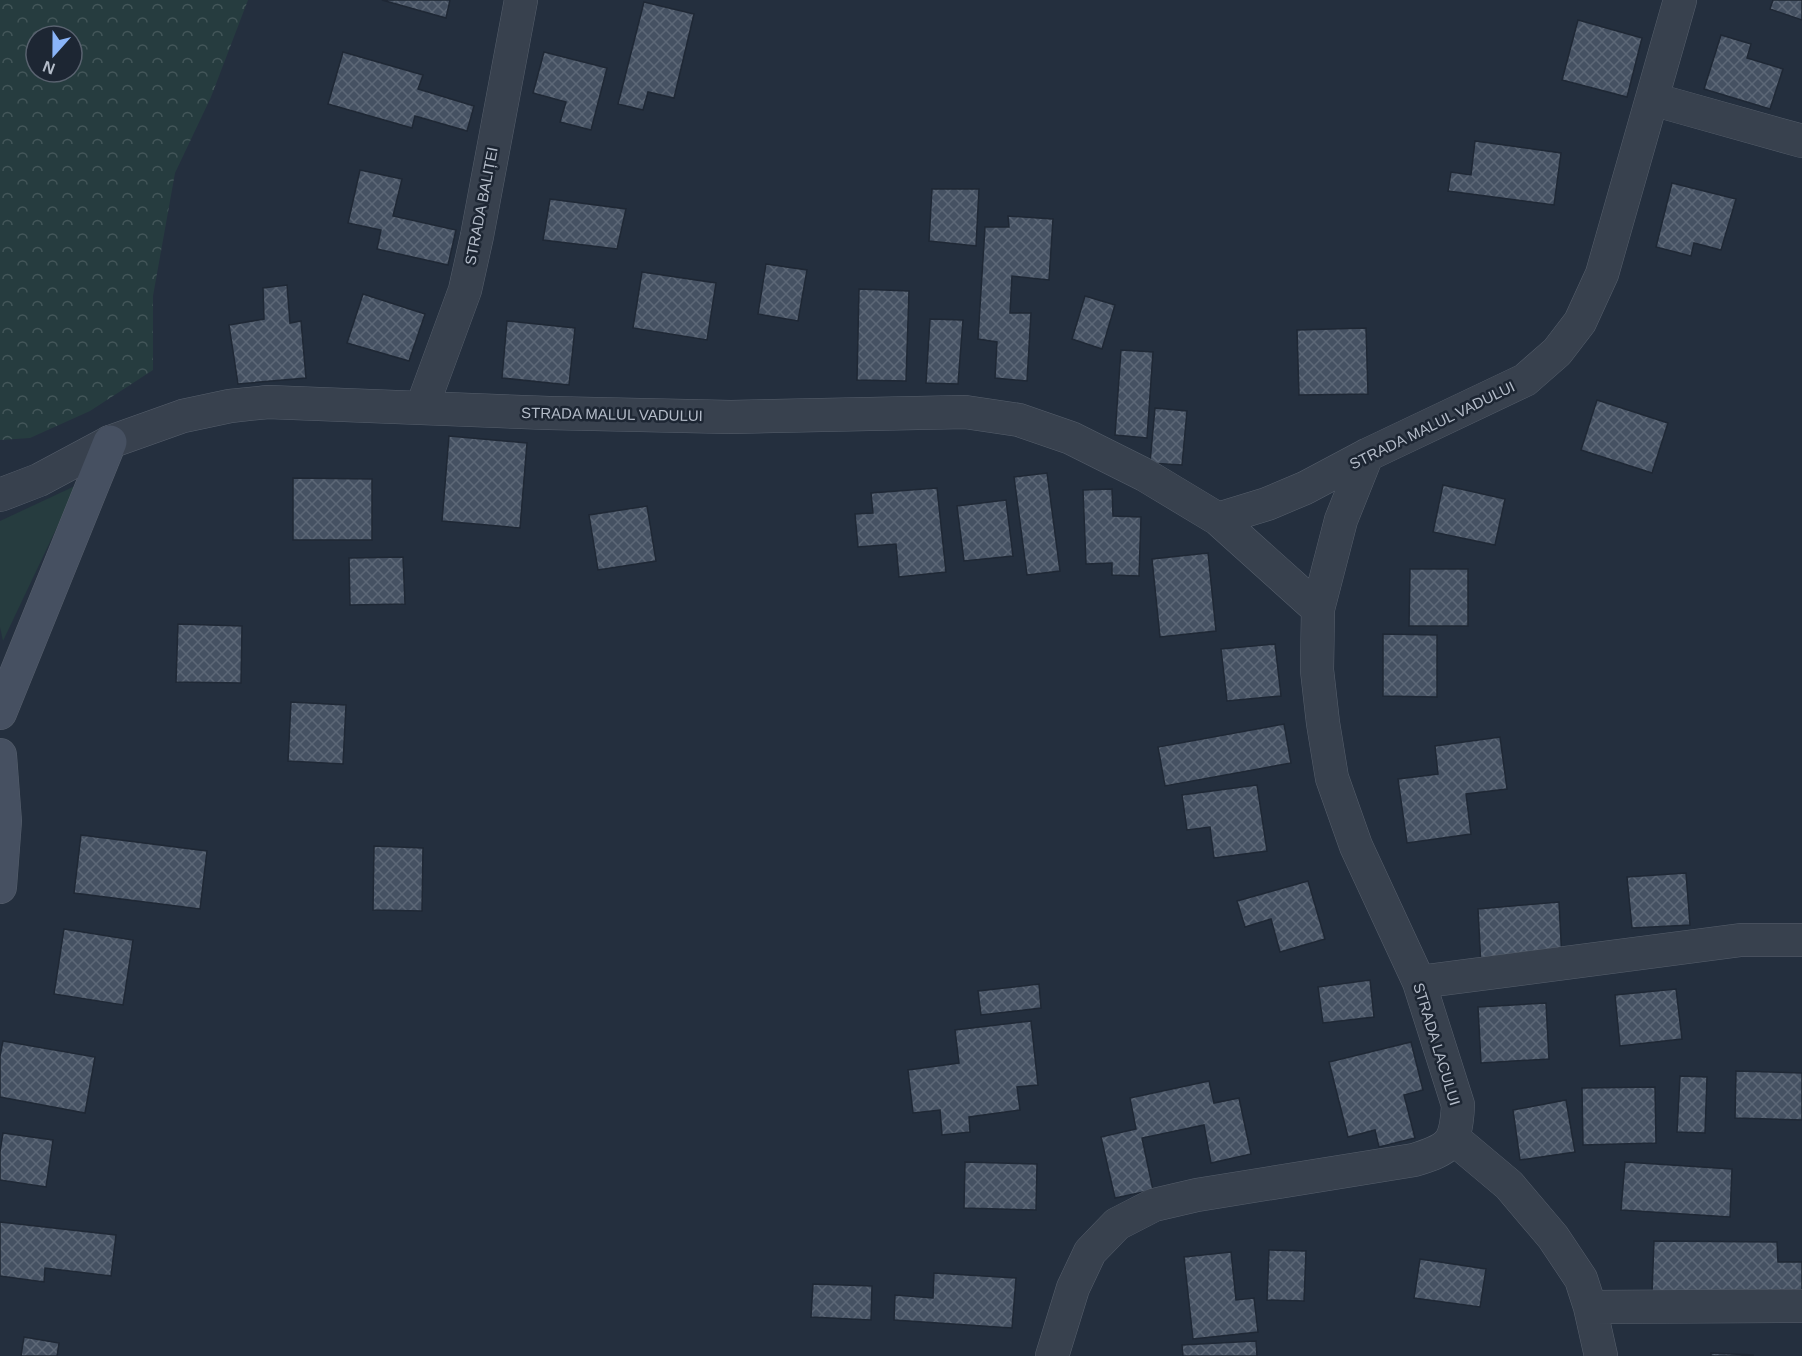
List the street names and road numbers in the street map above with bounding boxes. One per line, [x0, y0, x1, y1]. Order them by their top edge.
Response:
street label: STRADA BALIȚEI [461, 145, 501, 267]
street label: STRADA MALUL VADULUI [1347, 378, 1517, 472]
street label: STRADA MALUL VADULUI [521, 404, 703, 424]
street label: STRADA LACULUI [1410, 981, 1464, 1107]

